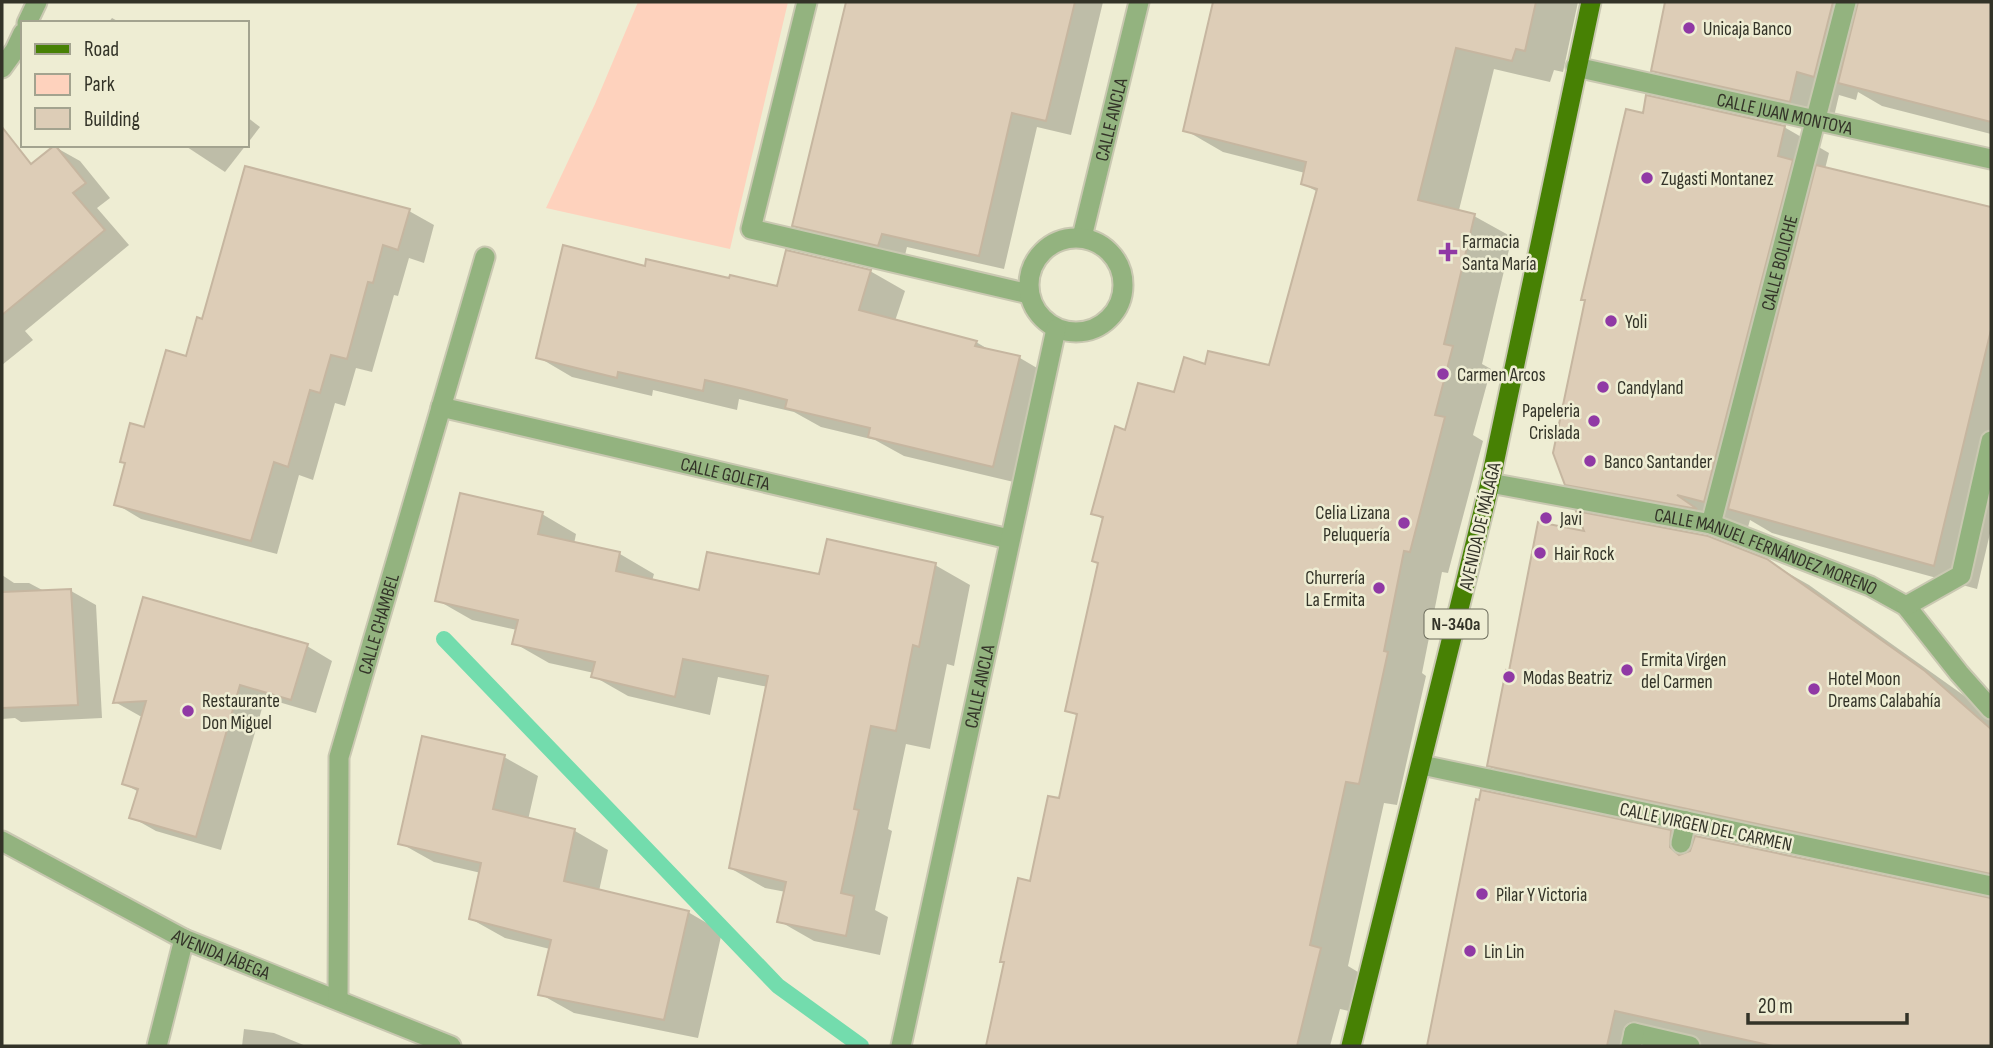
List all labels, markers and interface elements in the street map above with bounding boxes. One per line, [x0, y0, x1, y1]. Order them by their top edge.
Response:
place label: Unicaja Banco [1703, 18, 1792, 41]
marker: Unicaja Banco [1681, 20, 1697, 36]
legend [21, 21, 248, 147]
text: Road [84, 37, 119, 62]
text: Park [84, 72, 115, 97]
street label: CALLE ANCLA [1091, 75, 1133, 164]
street label: CALLE JUAN MONTOYA [1715, 89, 1855, 141]
text: Building [84, 107, 140, 132]
place label: Zugasti Montanez [1661, 168, 1774, 191]
marker: Zugasti Montanez [1639, 170, 1655, 186]
street label: CALLE BOLICHE [1757, 213, 1803, 313]
place label: Farmacia Santa María [1462, 231, 1537, 276]
marker: Farmacia Santa María [1440, 244, 1456, 260]
place label: Yoli [1625, 311, 1647, 334]
marker: Yoli [1603, 313, 1619, 329]
place label: Carmen Arcos [1457, 364, 1546, 387]
marker: Carmen Arcos [1435, 366, 1451, 382]
place label: Candyland [1617, 377, 1684, 400]
marker: Candyland [1595, 379, 1611, 395]
place label: Papeleria Crislada [1522, 400, 1580, 445]
marker: Papeleria Crislada [1586, 413, 1602, 429]
place label: Banco Santander [1604, 451, 1713, 474]
street label: CALLE GOLETA [678, 453, 773, 496]
marker: Banco Santander [1582, 453, 1598, 469]
street label: AVENIDA DE MÁLAGA [1454, 459, 1507, 593]
place label: Celia Lizana Peluquería [1315, 502, 1390, 547]
street label: CALLE MANUEL FERNÁNDEZ MORENO [1652, 504, 1881, 601]
place label: Javi [1559, 508, 1582, 531]
marker: Javi [1538, 510, 1554, 526]
marker: Celia Lizana Peluquería [1396, 515, 1412, 531]
place label: Hair Rock [1554, 543, 1615, 566]
marker: Hair Rock [1532, 545, 1548, 561]
place label: Churrería La Ermita [1305, 567, 1365, 612]
street label: CALLE CHAMBEL [354, 571, 405, 677]
marker: Churrería La Ermita [1371, 580, 1387, 596]
road number: N-340a [1424, 610, 1488, 638]
street label: CALLE ANCLA [960, 642, 1001, 730]
place label: Ermita Virgen del Carmen [1641, 649, 1726, 694]
marker: Ermita Virgen del Carmen [1619, 662, 1635, 678]
place label: Modas Beatriz [1523, 667, 1612, 690]
place label: Hotel Moon Dreams Calabahía [1828, 668, 1941, 713]
marker: Modas Beatriz [1501, 669, 1517, 685]
marker: Hotel Moon Dreams Calabahía [1806, 681, 1822, 697]
place label: Restaurante Don Miguel [202, 690, 280, 735]
marker: Restaurante Don Miguel [180, 703, 196, 719]
street label: CALLE VIRGEN DEL CARMEN [1617, 798, 1794, 857]
place label: Pilar Y Victoria [1496, 884, 1587, 907]
marker: Pilar Y Victoria [1474, 886, 1490, 902]
street label: AVENIDA JÁBEGA [167, 924, 274, 986]
place label: Lin Lin [1484, 941, 1524, 964]
marker: Lin Lin [1462, 943, 1478, 959]
scale bar [1748, 982, 1907, 1026]
text: 20 m [1758, 994, 1793, 1019]

